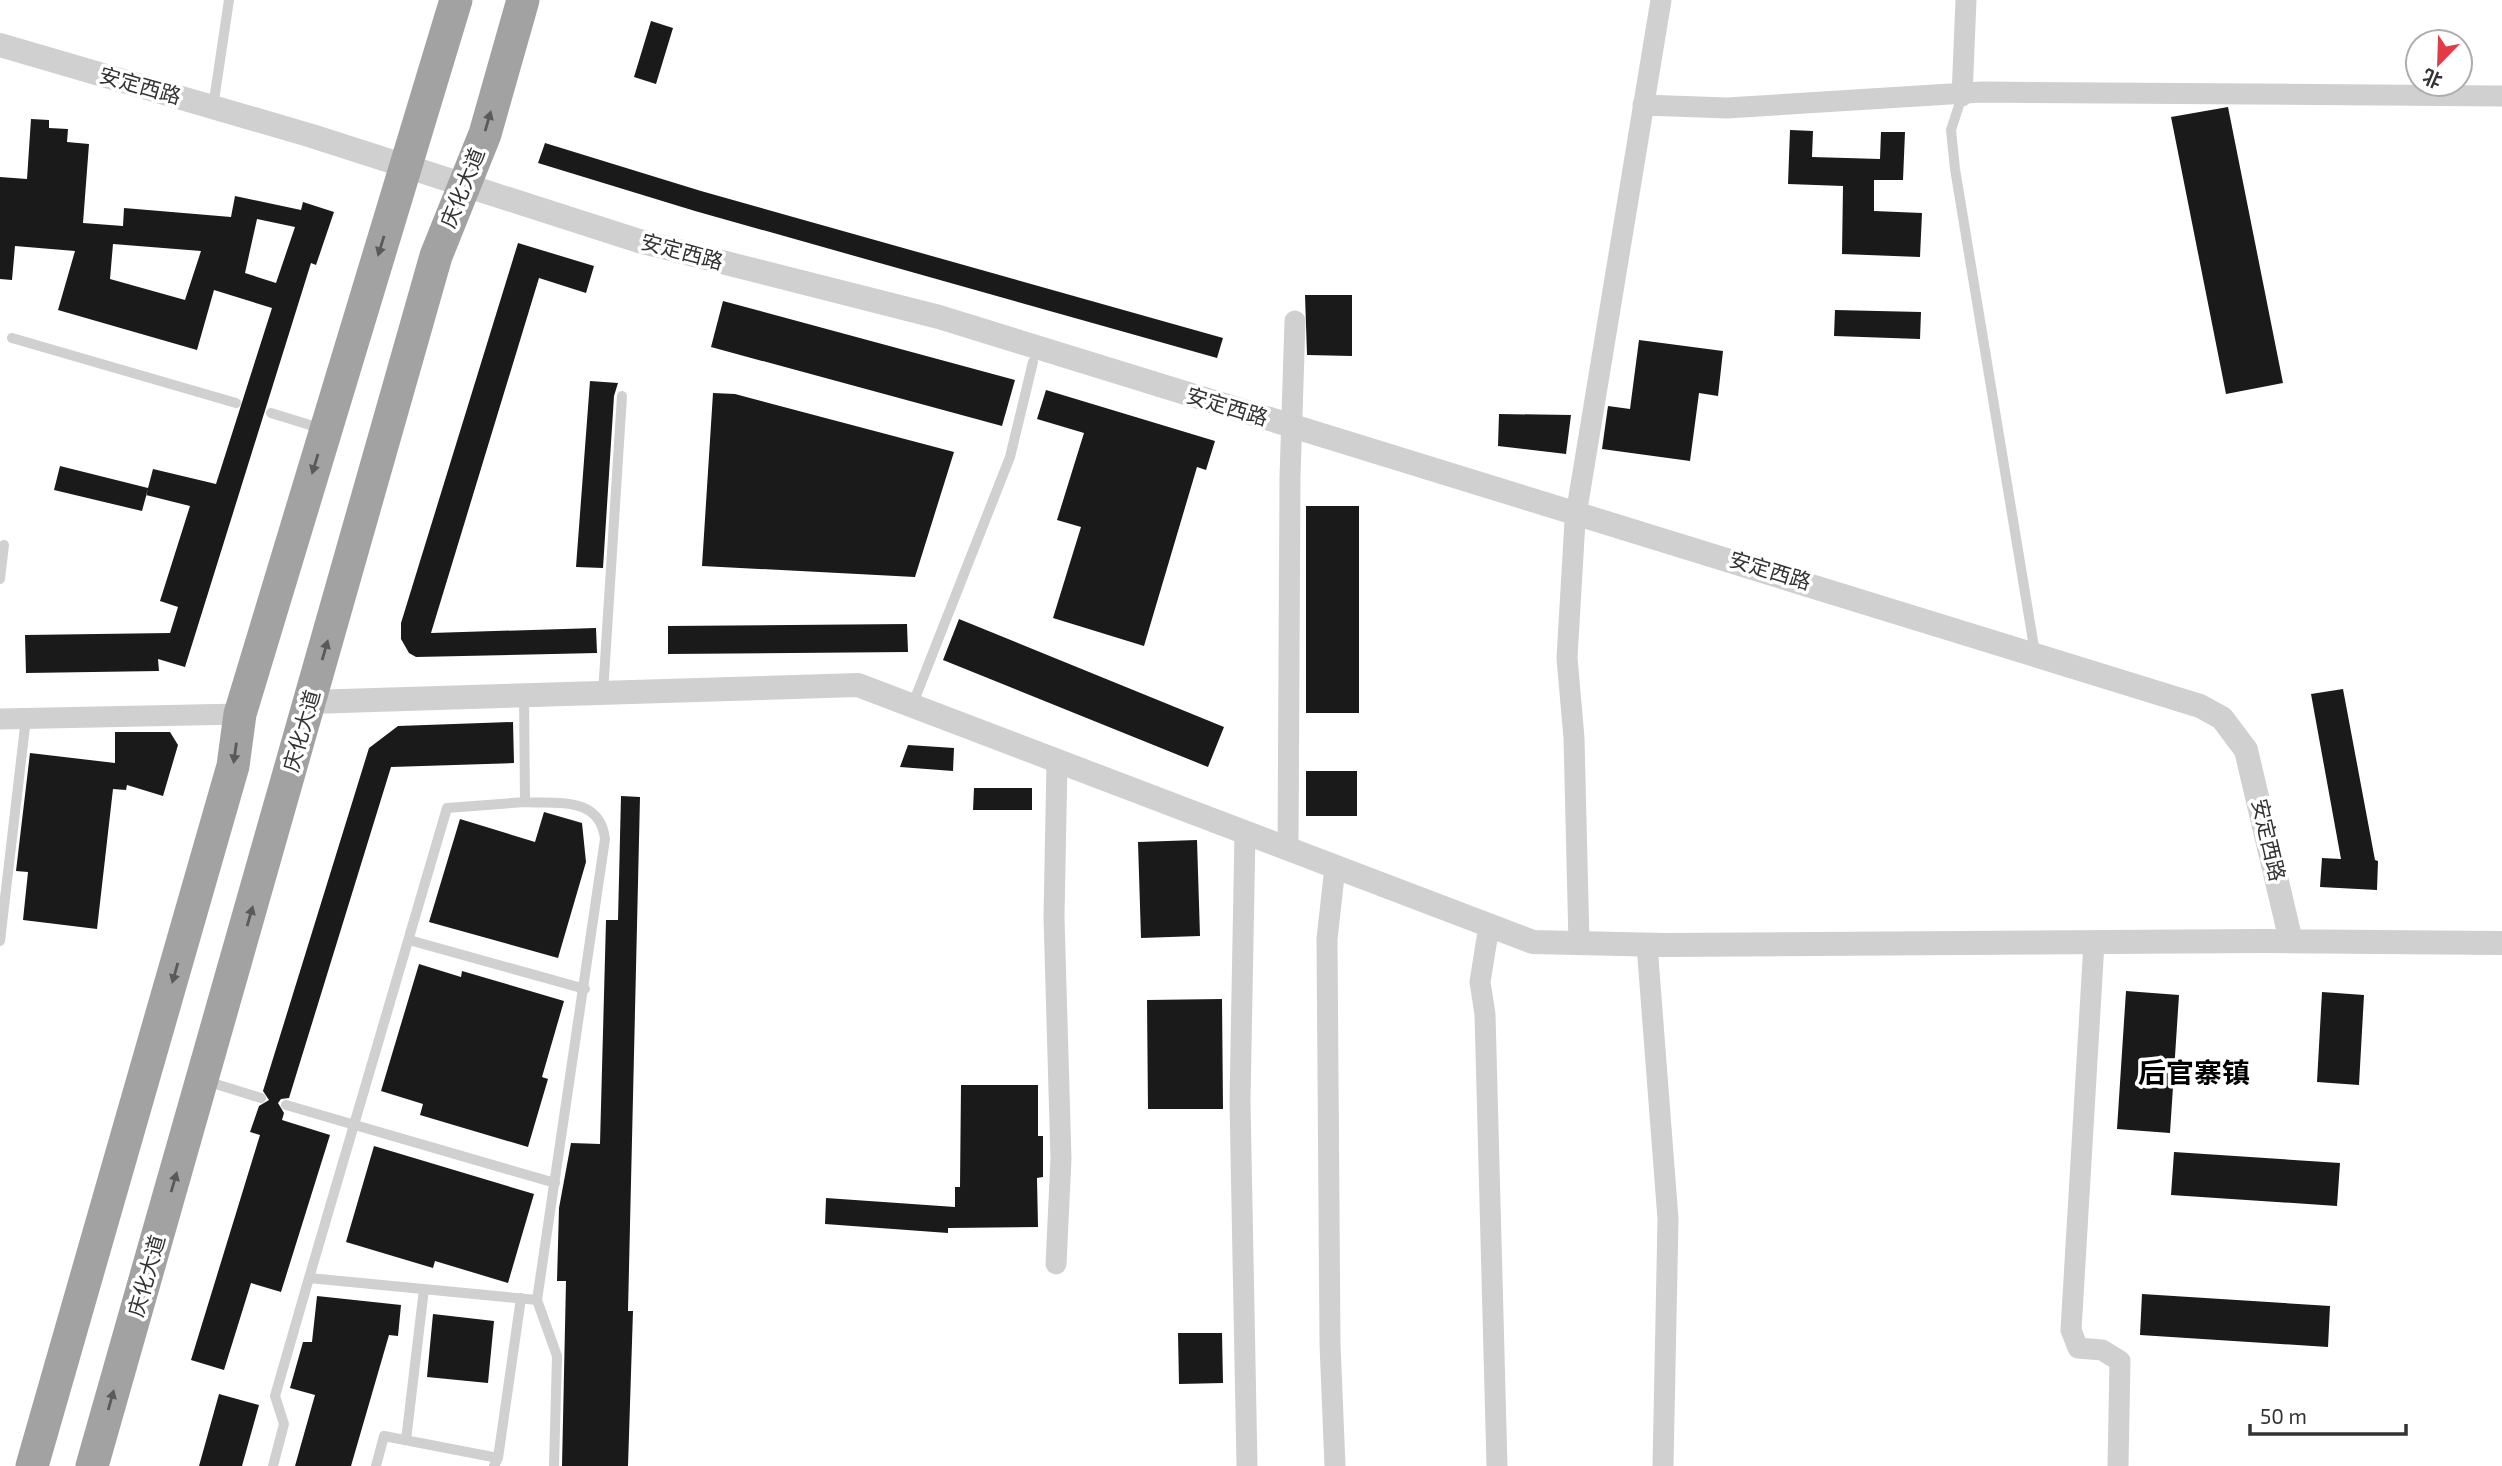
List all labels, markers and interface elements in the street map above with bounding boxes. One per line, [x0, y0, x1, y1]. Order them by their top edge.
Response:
north arrow [2404, 28, 2474, 98]
street label: 安定西路 [97, 61, 184, 108]
text: 北 [2419, 65, 2445, 93]
one-way arrow [484, 110, 494, 131]
street label: 庆化大道 [434, 144, 489, 231]
street label: 安定西路 [639, 228, 726, 273]
one-way arrow [375, 236, 385, 257]
street label: 安定西路 [1184, 381, 1271, 430]
one-way arrow [310, 453, 320, 474]
street label: 安定西路 [1727, 545, 1814, 594]
one-way arrow [320, 639, 331, 661]
street label: 庆化大道 [277, 687, 324, 774]
one-way arrow [229, 742, 240, 764]
street label: 安定西路 [2248, 796, 2291, 883]
one-way arrow [245, 905, 256, 927]
one-way arrow [169, 962, 179, 983]
district label: 后官寨镇 [2138, 1055, 2250, 1089]
one-way arrow [170, 1171, 180, 1192]
street label: 庆化大道 [122, 1232, 169, 1319]
one-way arrow [106, 1389, 117, 1411]
scale bar [2250, 1392, 2406, 1436]
text: 50 m [2260, 1403, 2307, 1428]

